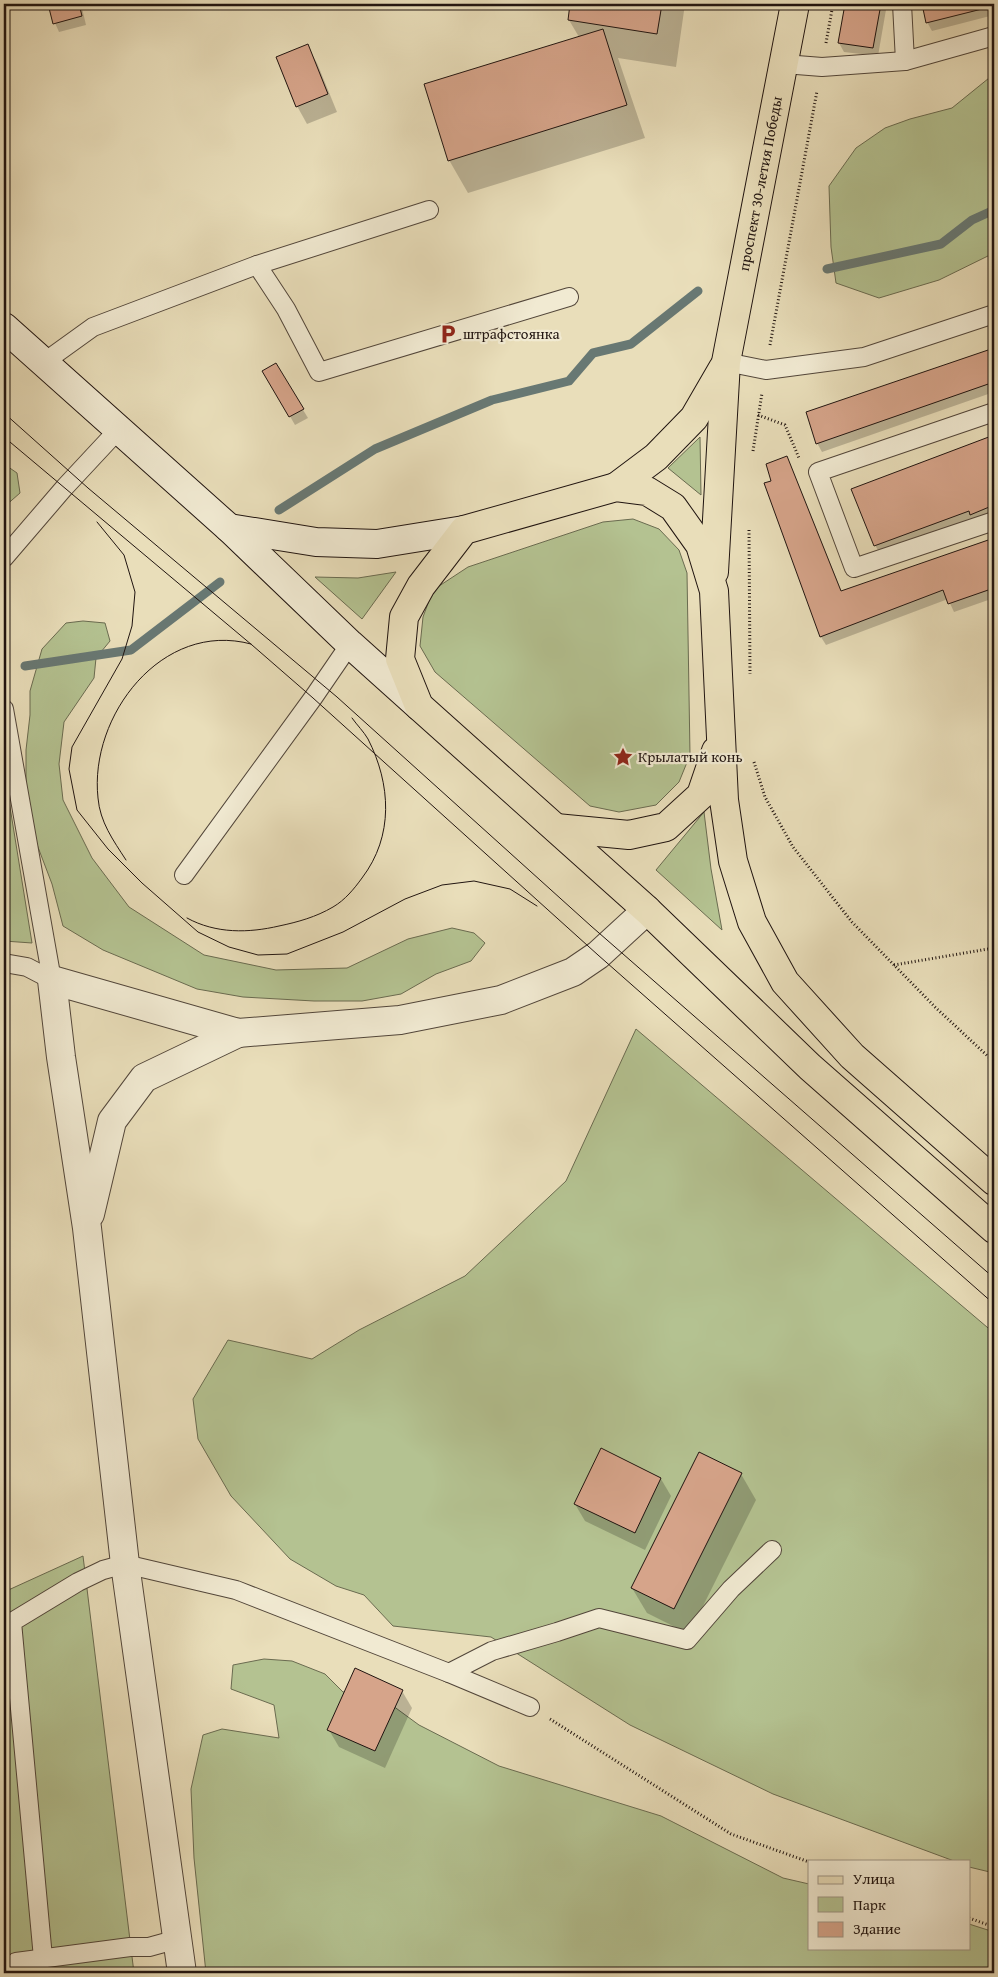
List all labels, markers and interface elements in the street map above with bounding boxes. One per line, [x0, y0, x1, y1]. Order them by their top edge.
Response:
street label: проспект 30-летия Победы [733, 94, 787, 273]
parking icon: штрафстоянка [437, 323, 459, 345]
place label: штрафстоянка [463, 323, 561, 344]
place icon: Крылатый конь [612, 746, 634, 768]
place label: Крылатый конь [638, 746, 742, 767]
legend [808, 1860, 970, 1950]
text: Улица [853, 1868, 896, 1889]
text: Парк [853, 1894, 886, 1915]
text: Здание [853, 1918, 901, 1939]

